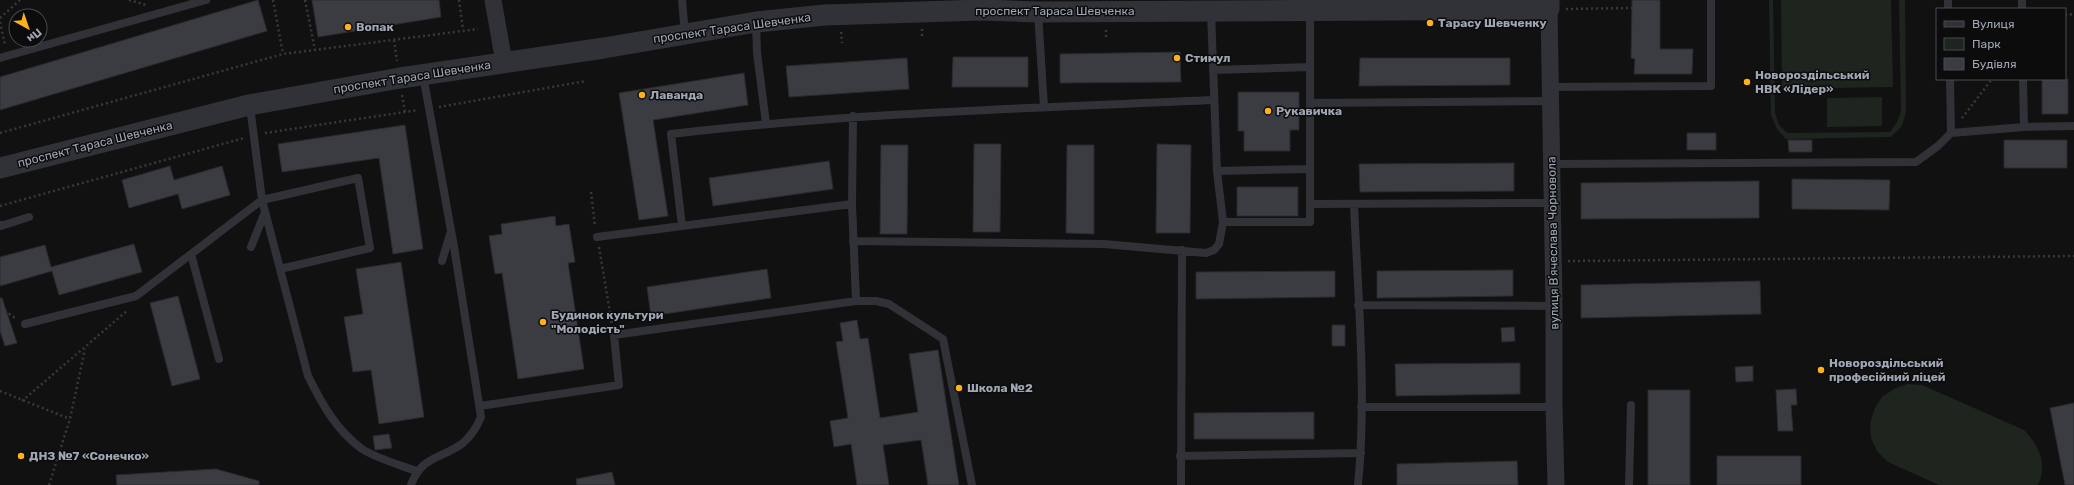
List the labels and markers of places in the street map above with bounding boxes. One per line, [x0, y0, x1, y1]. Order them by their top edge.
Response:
place label: Тарасу Шевченку [1438, 16, 1547, 30]
marker: Тарасу Шевченку [1425, 18, 1435, 28]
place label: Вопак [356, 20, 394, 34]
marker: Вопак [343, 22, 353, 32]
place label: Стимул [1185, 51, 1231, 65]
marker: Стимул [1172, 53, 1182, 63]
place label: Новороздільський НВК «Лідер» [1755, 68, 1870, 96]
marker: Новороздільський НВК «Лідер» [1742, 77, 1752, 87]
place label: Лаванда [650, 88, 703, 102]
marker: Лаванда [637, 90, 647, 100]
place label: Рукавичка [1276, 104, 1342, 118]
marker: Рукавичка [1263, 106, 1273, 116]
place label: Будинок культури "Молодість" [551, 308, 664, 336]
marker: Будинок культури "Молодість" [538, 317, 548, 327]
place label: Новороздільський професійний ліцей [1829, 356, 1946, 384]
marker: Новороздільський професійний ліцей [1816, 365, 1826, 375]
place label: Школа №2 [967, 381, 1033, 395]
marker: Школа №2 [954, 383, 964, 393]
place label: ДНЗ №7 «Сонечко» [29, 449, 150, 463]
marker: ДНЗ №7 «Сонечко» [16, 451, 26, 461]

